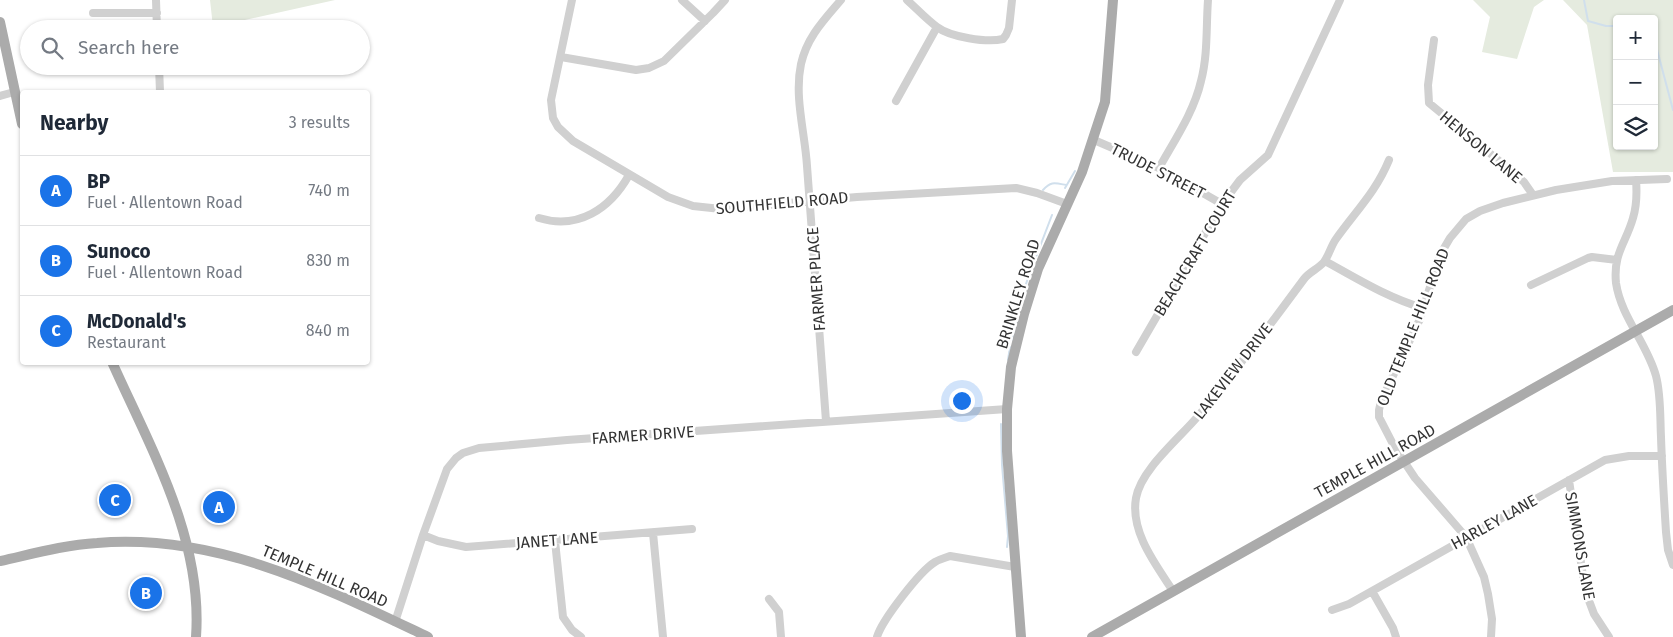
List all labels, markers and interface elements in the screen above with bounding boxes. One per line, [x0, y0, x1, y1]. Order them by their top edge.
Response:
map controls [1613, 15, 1658, 150]
button: + [1613, 15, 1658, 60]
search box [20, 20, 370, 75]
icon: search [38, 34, 66, 62]
text: Search here [78, 36, 179, 59]
button: − [1613, 60, 1658, 105]
button: layers [1613, 105, 1658, 150]
street label: HENSON LANE [1436, 107, 1526, 187]
text: Nearby [40, 110, 108, 136]
text: 3 results [289, 113, 350, 132]
street label: TRUDE STREET [1108, 139, 1209, 203]
text: BP [87, 170, 110, 193]
text: A [51, 181, 61, 200]
text: 740 m [308, 181, 350, 200]
street label: BEACHCRAFT COURT [1150, 186, 1240, 319]
street label: SOUTHFIELD ROAD [715, 188, 849, 218]
text: Fuel · Allentown Road [87, 193, 243, 212]
street label: FARMER PLACE [803, 226, 829, 332]
street label: BRINKLEY ROAD [992, 237, 1044, 351]
text: Sunoco [87, 240, 151, 263]
street label: OLD TEMPLE HILL ROAD [1373, 245, 1453, 409]
text: B [51, 251, 61, 270]
text: 830 m [306, 251, 350, 270]
text: Fuel · Allentown Road [87, 263, 243, 282]
text: McDonald's [87, 310, 186, 333]
street label: LAKEVIEW DRIVE [1190, 319, 1276, 423]
text: C [51, 321, 61, 340]
text: 840 m [306, 321, 350, 340]
text: Restaurant [87, 333, 166, 352]
your location [949, 388, 975, 414]
street label: TEMPLE HILL ROAD [1311, 420, 1439, 502]
street label: FARMER DRIVE [591, 422, 695, 448]
pin: C [99, 481, 131, 519]
pin: A [203, 488, 235, 526]
street label: HARLEY LANE [1447, 490, 1541, 554]
street label: SIMMONS LANE [1561, 490, 1599, 602]
street label: JANET LANE [515, 528, 599, 552]
street label: TEMPLE HILL ROAD [259, 541, 391, 611]
pin: B [130, 574, 162, 612]

